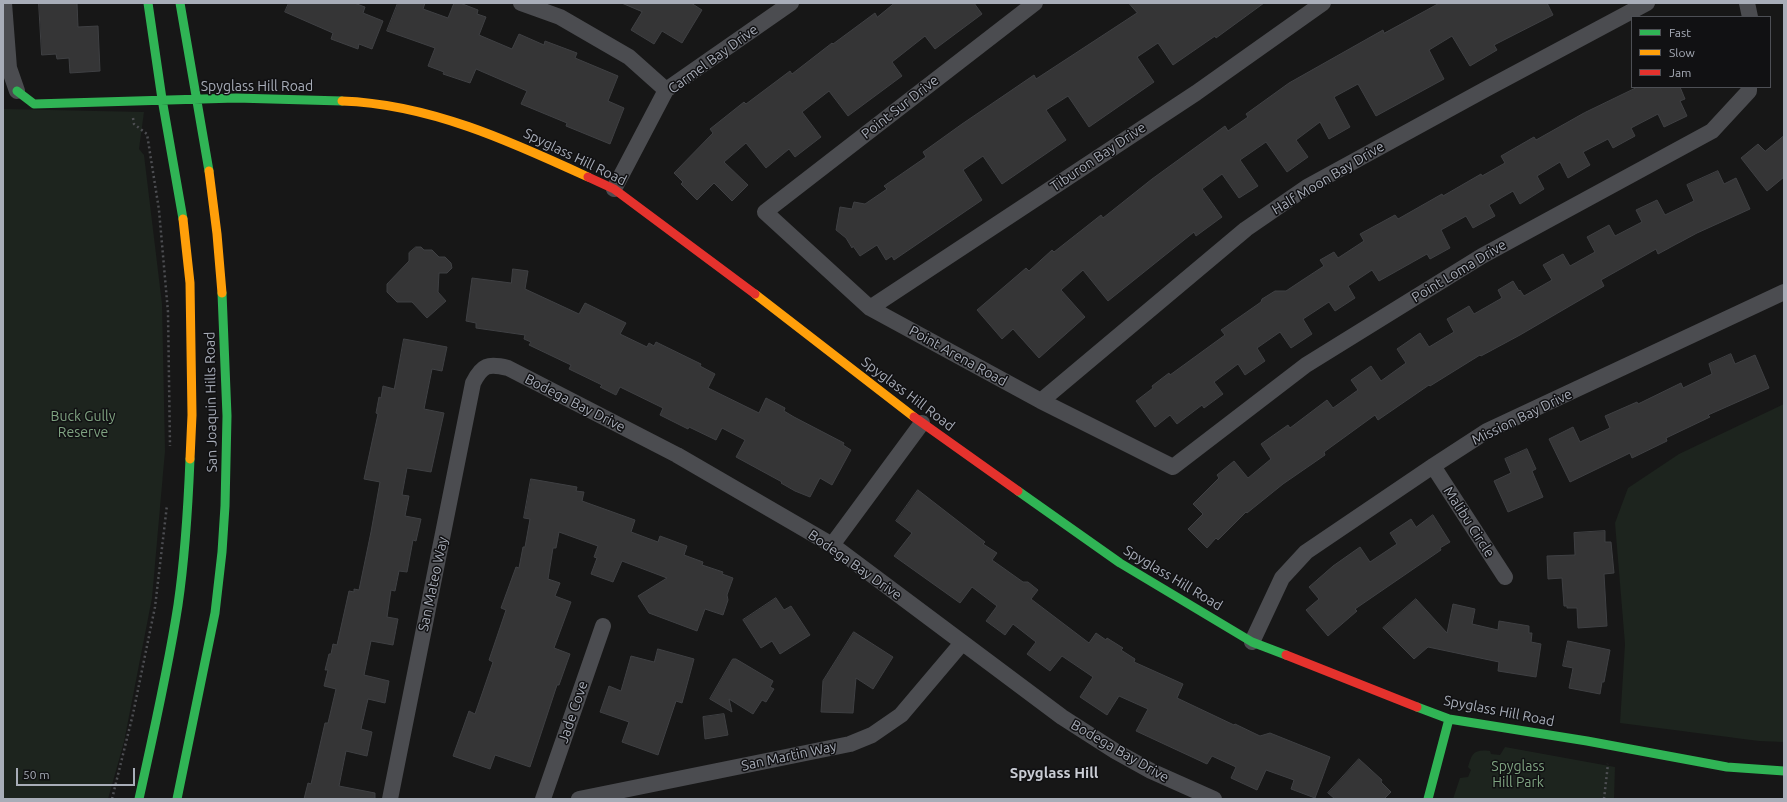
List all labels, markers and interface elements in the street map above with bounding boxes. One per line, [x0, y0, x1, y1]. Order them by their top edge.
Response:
legend [1631, 16, 1771, 88]
street label: Carmel Bay Drive [665, 21, 761, 97]
text: Fast [1669, 26, 1691, 39]
text: Slow [1669, 46, 1695, 59]
text: Jam [1669, 66, 1691, 79]
street label: Point Sur Drive [858, 72, 942, 142]
street label: Spyglass Hill Road [201, 78, 313, 94]
street label: Tiburon Bay Drive [1047, 119, 1149, 195]
street label: Spyglass Hill Road [521, 125, 629, 189]
street label: Half Moon Bay Drive [1269, 138, 1387, 218]
street label: Point Loma Drive [1409, 236, 1509, 306]
street label: Point Arena Road [906, 322, 1010, 390]
street label: San Joaquin Hills Road [201, 331, 221, 473]
street label: Spyglass Hill Road [858, 353, 958, 435]
street label: Bodega Bay Drive [522, 370, 628, 436]
street label: Mission Bay Drive [1469, 385, 1575, 449]
park label: Buck Gully Reserve [50, 408, 116, 440]
street label: Malibu Circle [1440, 483, 1498, 561]
street label: Bodega Bay Drive [805, 526, 905, 604]
street label: San Mateo Way [415, 535, 451, 633]
street label: Spyglass Hill Road [1120, 542, 1226, 614]
street label: Jade Cove [555, 679, 591, 745]
street label: Spyglass Hill Road [1442, 692, 1556, 730]
street label: Bodega Bay Drive [1068, 716, 1172, 786]
street label: San Martin Way [740, 738, 838, 774]
park label: Spyglass Hill Park [1491, 758, 1545, 790]
scale bar [18, 760, 137, 786]
district label: Spyglass Hill [1010, 764, 1098, 782]
text: 50 m [23, 768, 50, 781]

